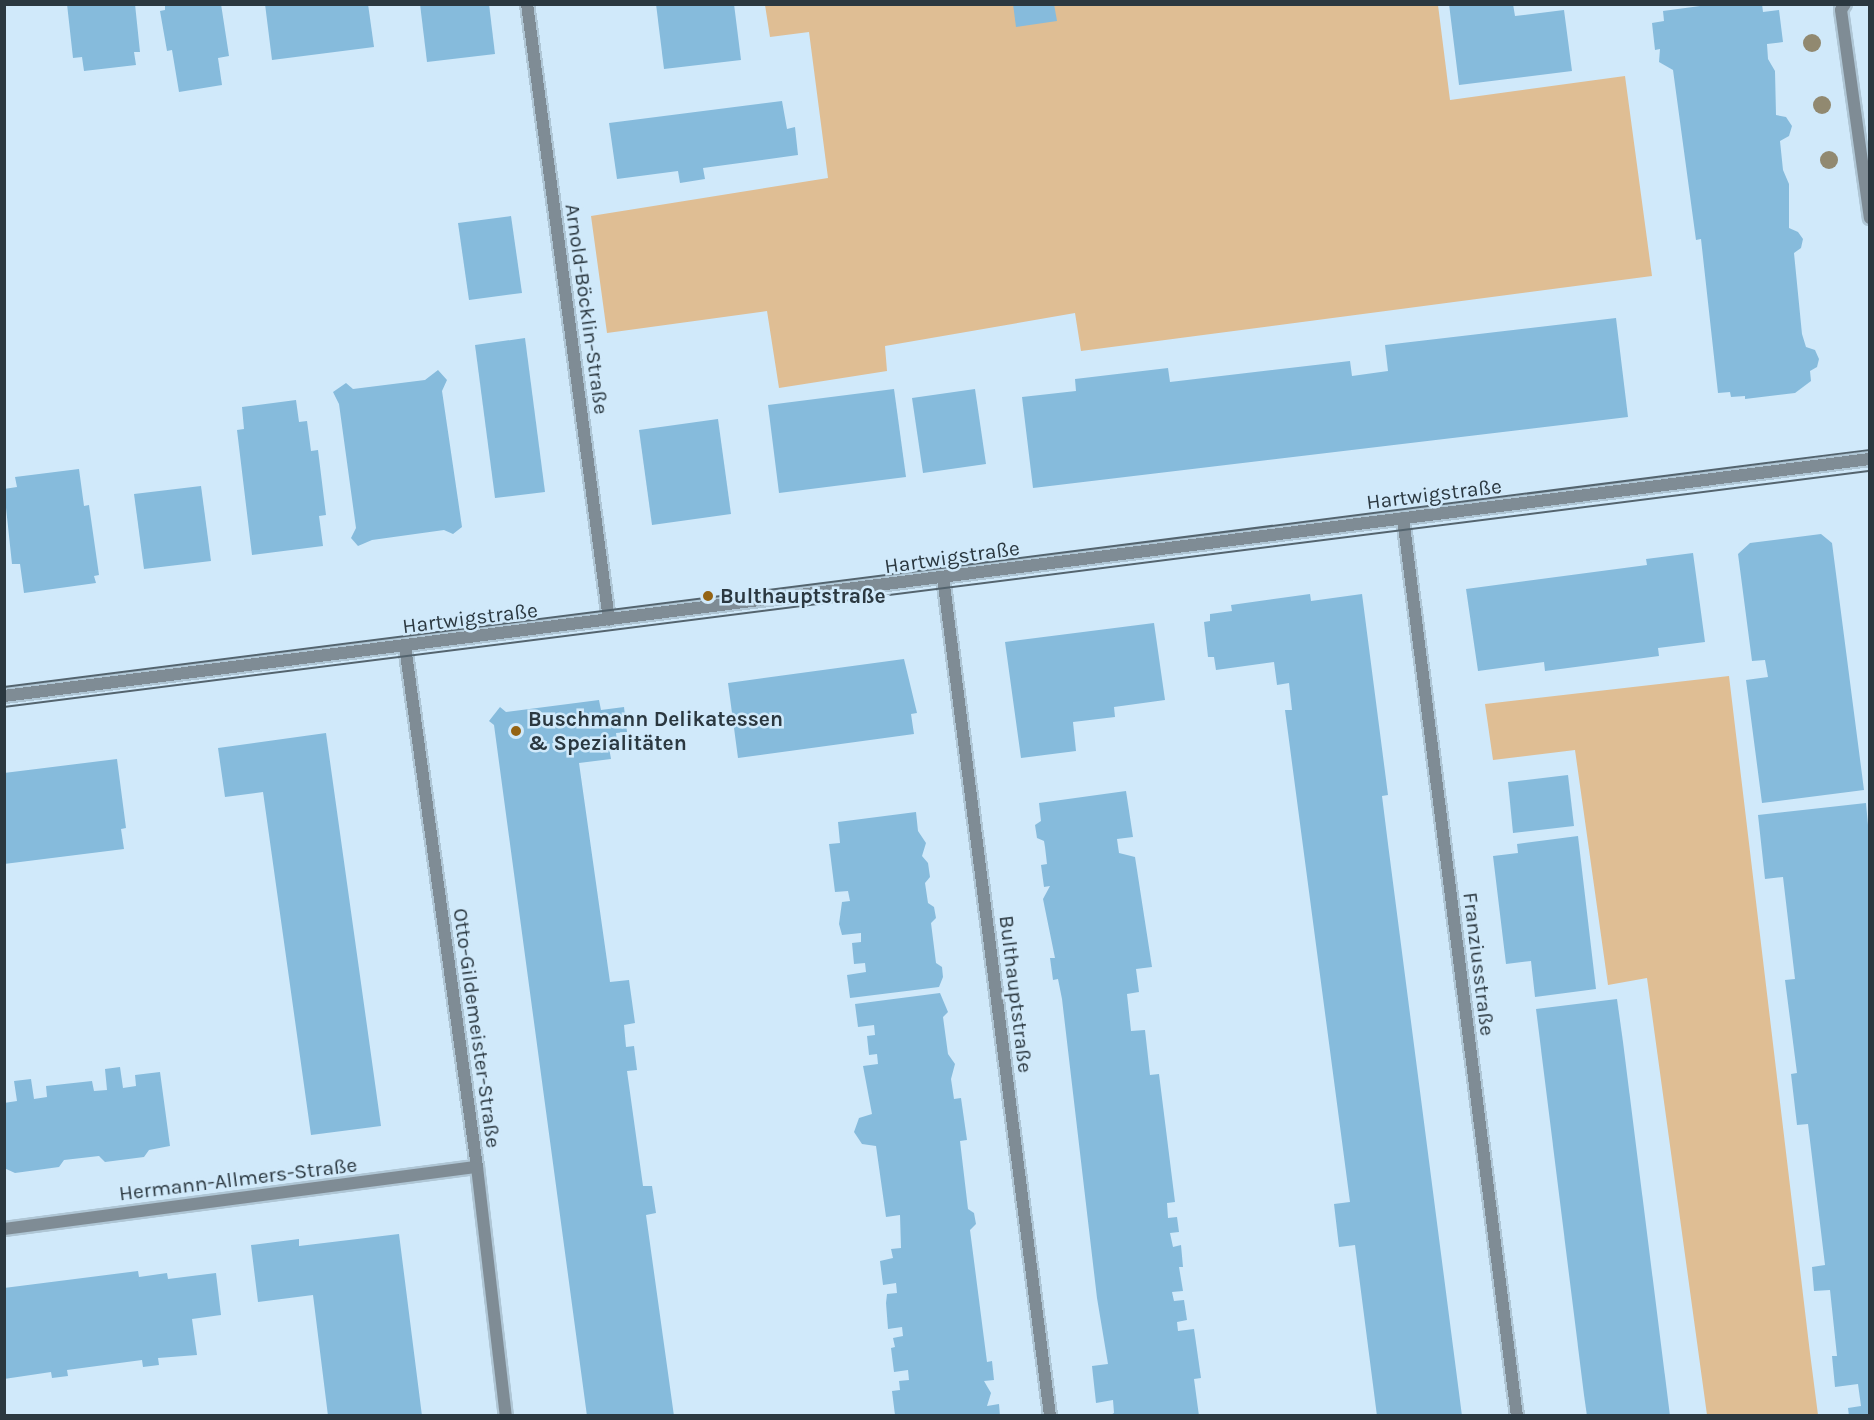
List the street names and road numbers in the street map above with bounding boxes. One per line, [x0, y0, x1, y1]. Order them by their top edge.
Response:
street label: Arnold-Böcklin-Straße [560, 202, 614, 416]
street label: Hartwigstraße [1365, 473, 1503, 515]
street label: Hartwigstraße [883, 535, 1021, 579]
street label: Hartwigstraße [401, 597, 539, 639]
street label: Franziusstraße [1458, 891, 1500, 1037]
street label: Otto-Gildemeister-Straße [448, 907, 506, 1149]
street label: Bulthauptstraße [994, 914, 1038, 1074]
street label: Hermann-Allmers-Straße [117, 1152, 359, 1206]

